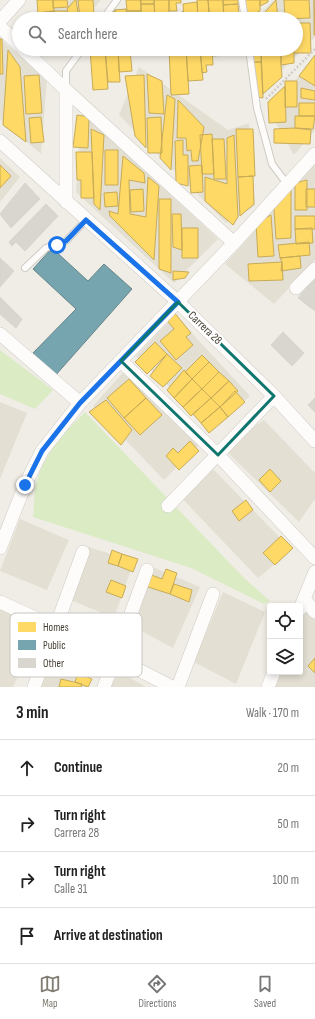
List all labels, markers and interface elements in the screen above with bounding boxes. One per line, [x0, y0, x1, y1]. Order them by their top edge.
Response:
search box [12, 12, 303, 56]
icon: search [26, 23, 48, 45]
text: Search here [58, 25, 118, 44]
route start [48, 236, 66, 254]
street label: Carrera 28 [185, 308, 225, 348]
route end [16, 476, 34, 494]
map controls [267, 603, 303, 675]
button: locate [267, 603, 303, 639]
legend [10, 613, 142, 677]
text: Homes [43, 621, 69, 634]
text: Public [43, 639, 66, 652]
button: layers [267, 639, 303, 675]
text: Other [43, 657, 64, 670]
text: 3 min [16, 703, 49, 723]
text: Walk · 170 m [246, 705, 299, 721]
icon: ahead [16, 757, 38, 779]
text: Continue [54, 758, 103, 777]
text: 20 m [277, 760, 299, 776]
text: Turn right [54, 806, 106, 825]
icon: right [16, 813, 38, 835]
text: 50 m [278, 816, 299, 832]
text: Carrera 28 [54, 825, 99, 841]
text: Turn right [54, 862, 106, 881]
icon: right [16, 869, 38, 891]
text: 100 m [272, 872, 299, 888]
text: Calle 31 [54, 881, 87, 897]
icon: arrive [16, 925, 38, 947]
text: Arrive at destination [54, 926, 163, 945]
tab: Map [39, 973, 61, 1010]
tab: Directions [139, 973, 176, 1010]
tab: Saved [254, 973, 276, 1010]

